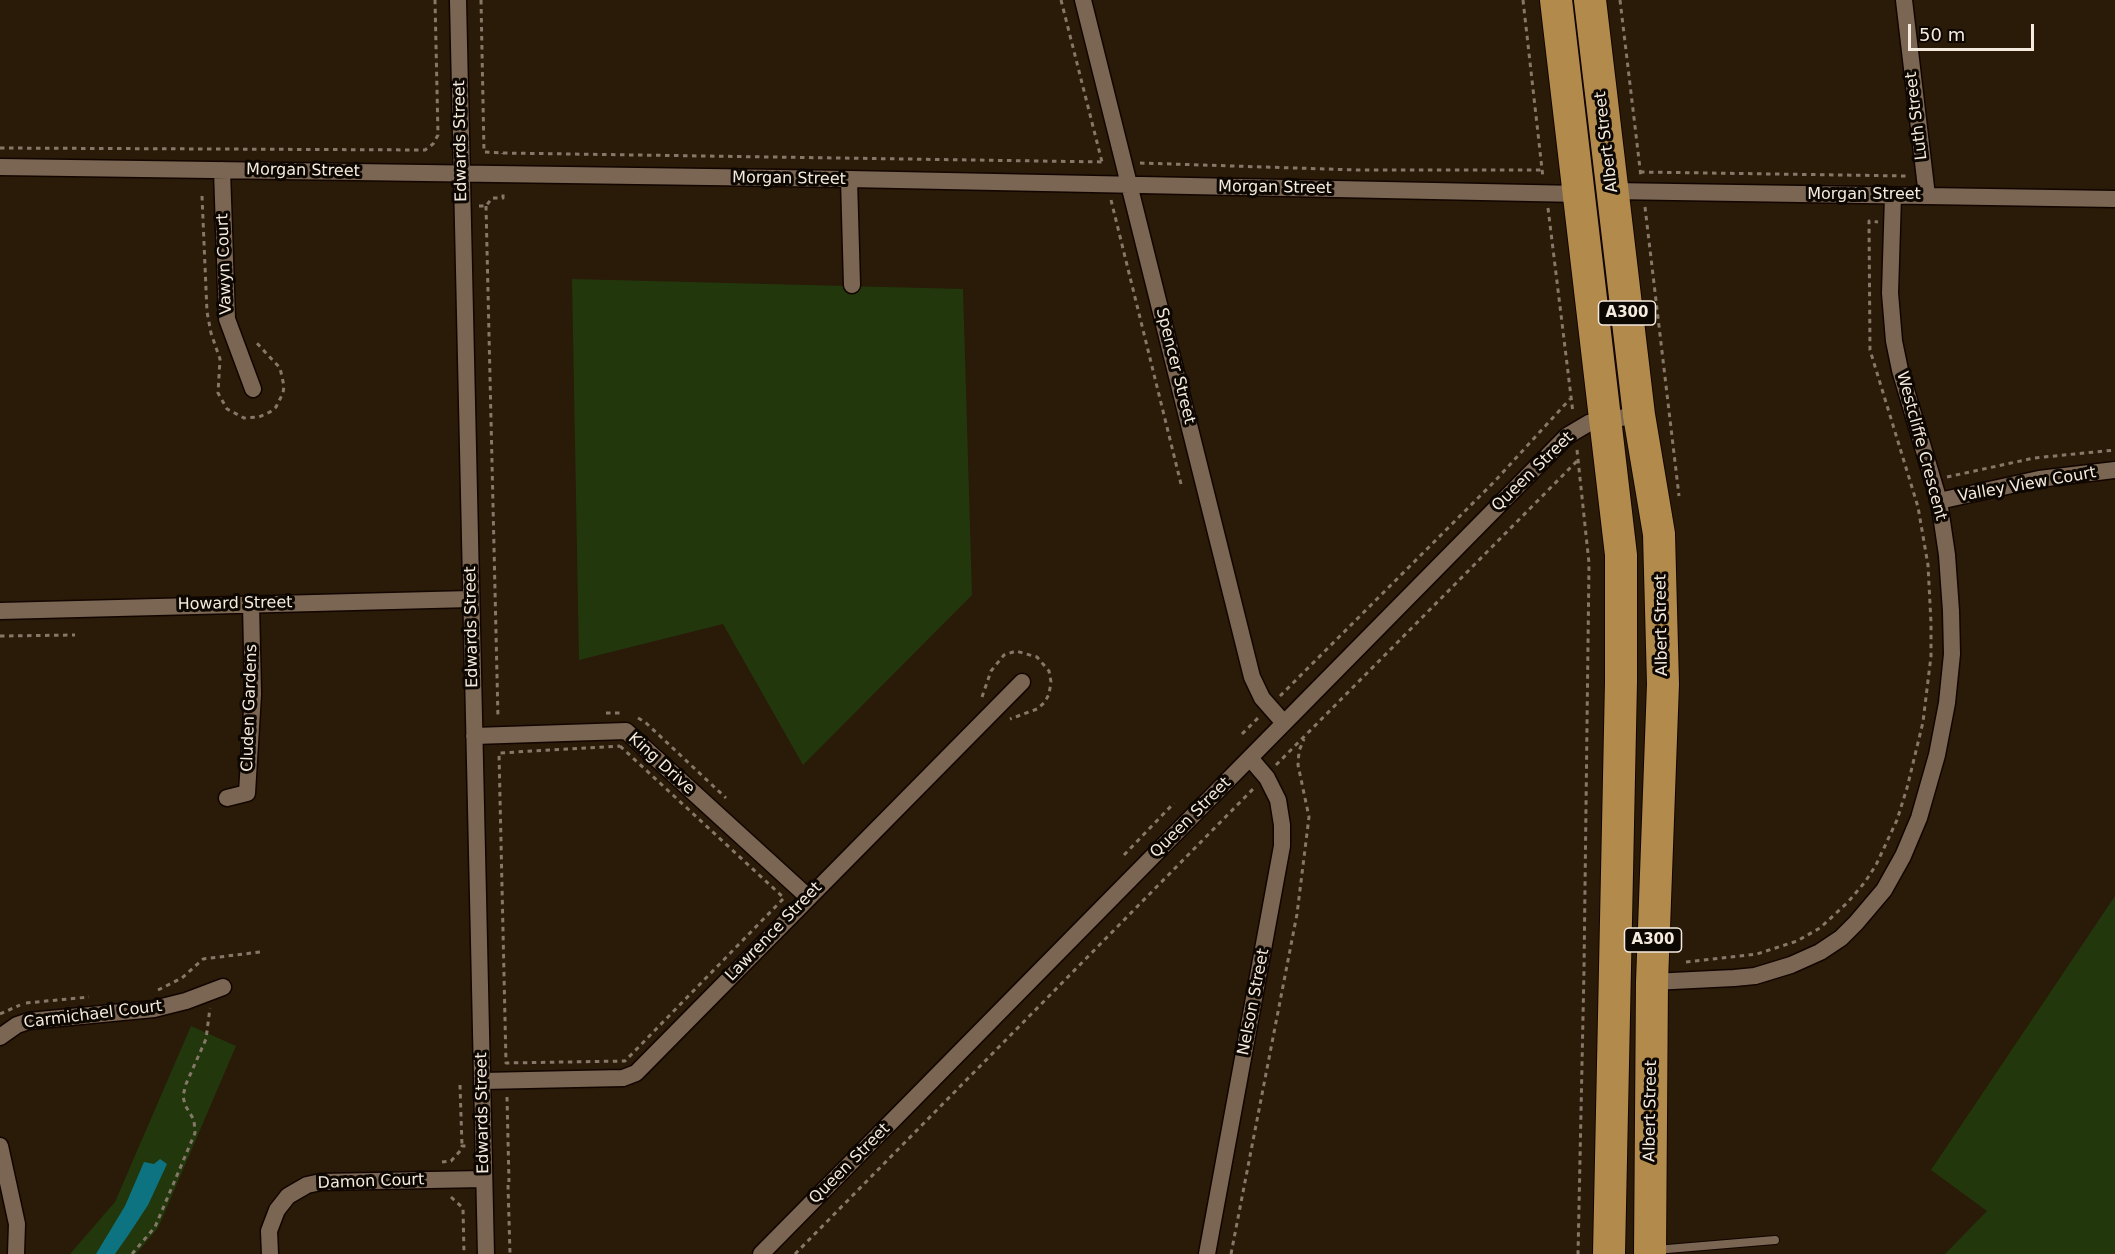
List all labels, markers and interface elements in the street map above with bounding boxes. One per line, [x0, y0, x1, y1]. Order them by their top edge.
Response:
scale bar [1911, 12, 2037, 50]
text: 50 m [1919, 24, 1965, 45]
street label: Luth Street [1902, 71, 1932, 161]
street label: Edwards Street [450, 80, 472, 202]
street label: Albert Street [1591, 90, 1623, 194]
street label: Morgan Street [246, 160, 360, 182]
street label: Morgan Street [732, 168, 846, 190]
street label: Morgan Street [1218, 177, 1332, 199]
street label: Morgan Street [1807, 185, 1921, 205]
street label: Vawyn Court [214, 213, 236, 315]
road number: A300 [1598, 301, 1656, 325]
street label: Spencer Street [1151, 306, 1199, 426]
street label: Westcliffe Crescent [1892, 369, 1950, 523]
street label: Queen Street [1488, 428, 1578, 516]
street label: Valley View Court [1956, 463, 2098, 507]
street label: Edwards Street [461, 566, 483, 688]
street label: Albert Street [1652, 574, 1672, 676]
street label: Howard Street [177, 593, 293, 615]
street label: Cluden Gardens [238, 644, 262, 772]
street label: King Drive [624, 729, 698, 799]
street label: Queen Street [1147, 774, 1235, 862]
street label: Lawrence Street [722, 878, 826, 986]
road number: A300 [1624, 928, 1682, 952]
street label: Nelson Street [1234, 947, 1274, 1057]
street label: Carmichael Court [23, 997, 163, 1033]
street label: Edwards Street [472, 1052, 494, 1174]
street label: Albert Street [1641, 1060, 1661, 1162]
street label: Queen Street [806, 1120, 894, 1208]
street label: Damon Court [317, 1171, 425, 1193]

